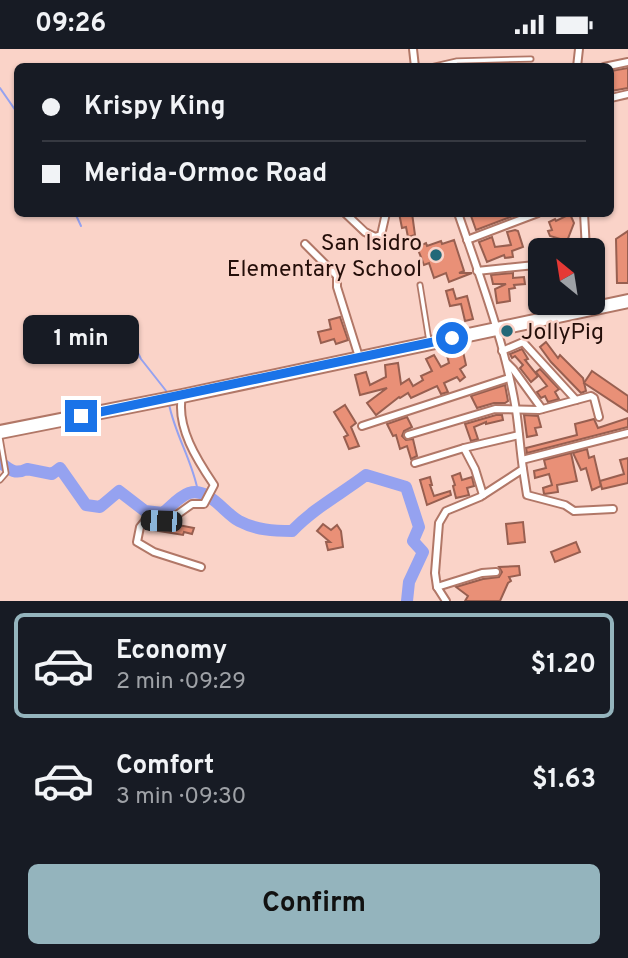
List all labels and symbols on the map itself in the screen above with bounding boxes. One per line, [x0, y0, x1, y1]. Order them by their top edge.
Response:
place label: San Isidro Elementary School [227, 230, 422, 285]
north arrow [528, 238, 606, 315]
marker: San Isidro Elementary School [428, 247, 444, 263]
callout: 1 min [23, 315, 139, 363]
place label: JollyPig [521, 319, 604, 348]
route start [436, 322, 468, 354]
marker: JollyPig [499, 323, 515, 339]
route end [65, 400, 97, 432]
car [140, 510, 183, 532]

